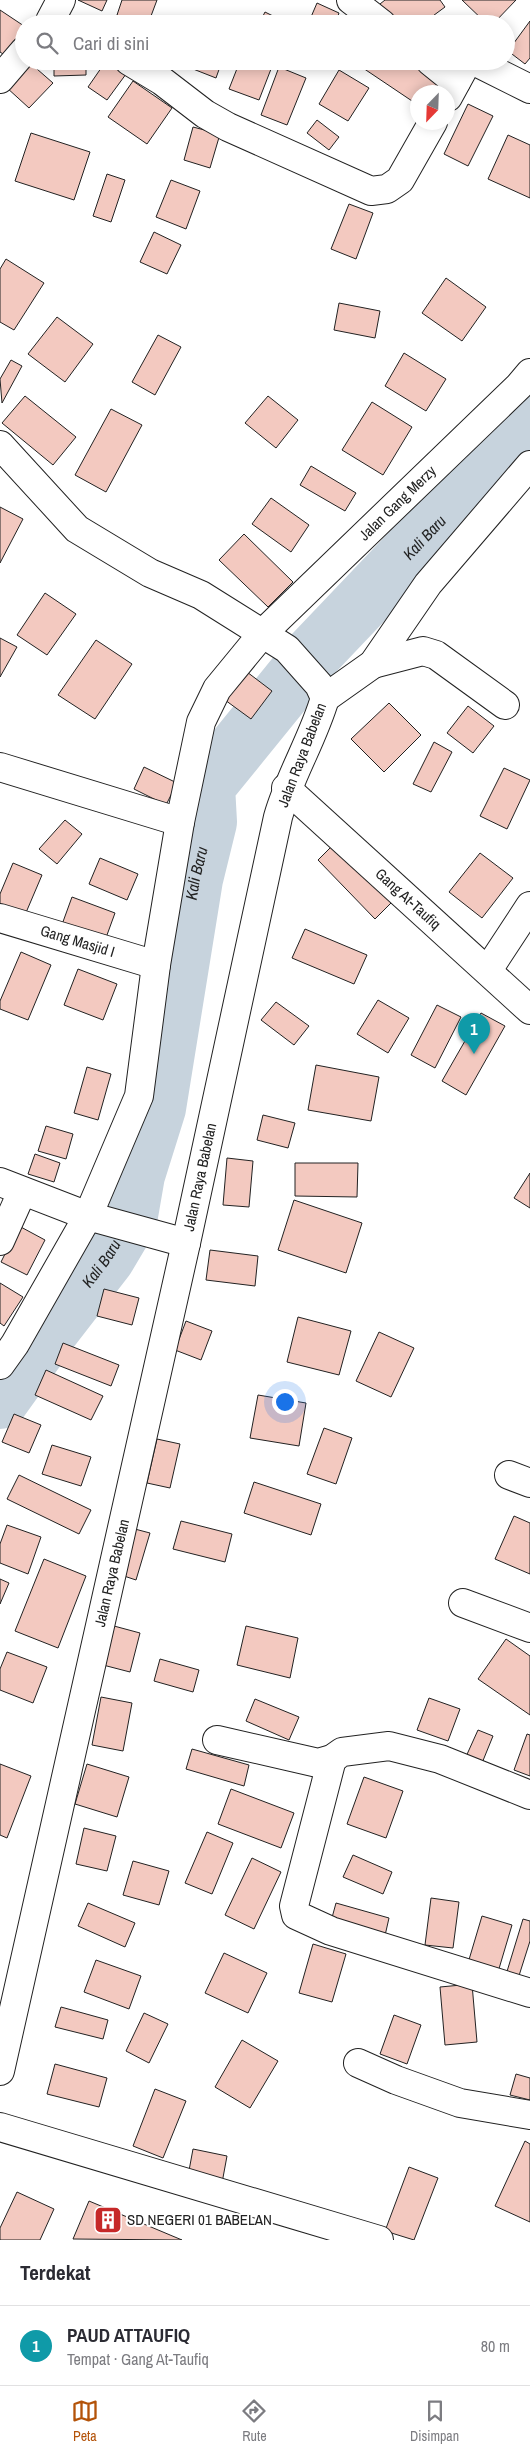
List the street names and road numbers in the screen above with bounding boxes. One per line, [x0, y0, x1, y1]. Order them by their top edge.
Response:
street label: Jalan Gang Merzy [354, 460, 441, 545]
street label: Jalan Raya Babelan [272, 700, 331, 810]
street label: Gang At-Taufiq [371, 863, 446, 934]
street label: Gang Masjid I [38, 920, 117, 962]
street label: Jalan Raya Babelan [178, 1121, 221, 1233]
street label: Jalan Raya Babelan [89, 1517, 134, 1629]

